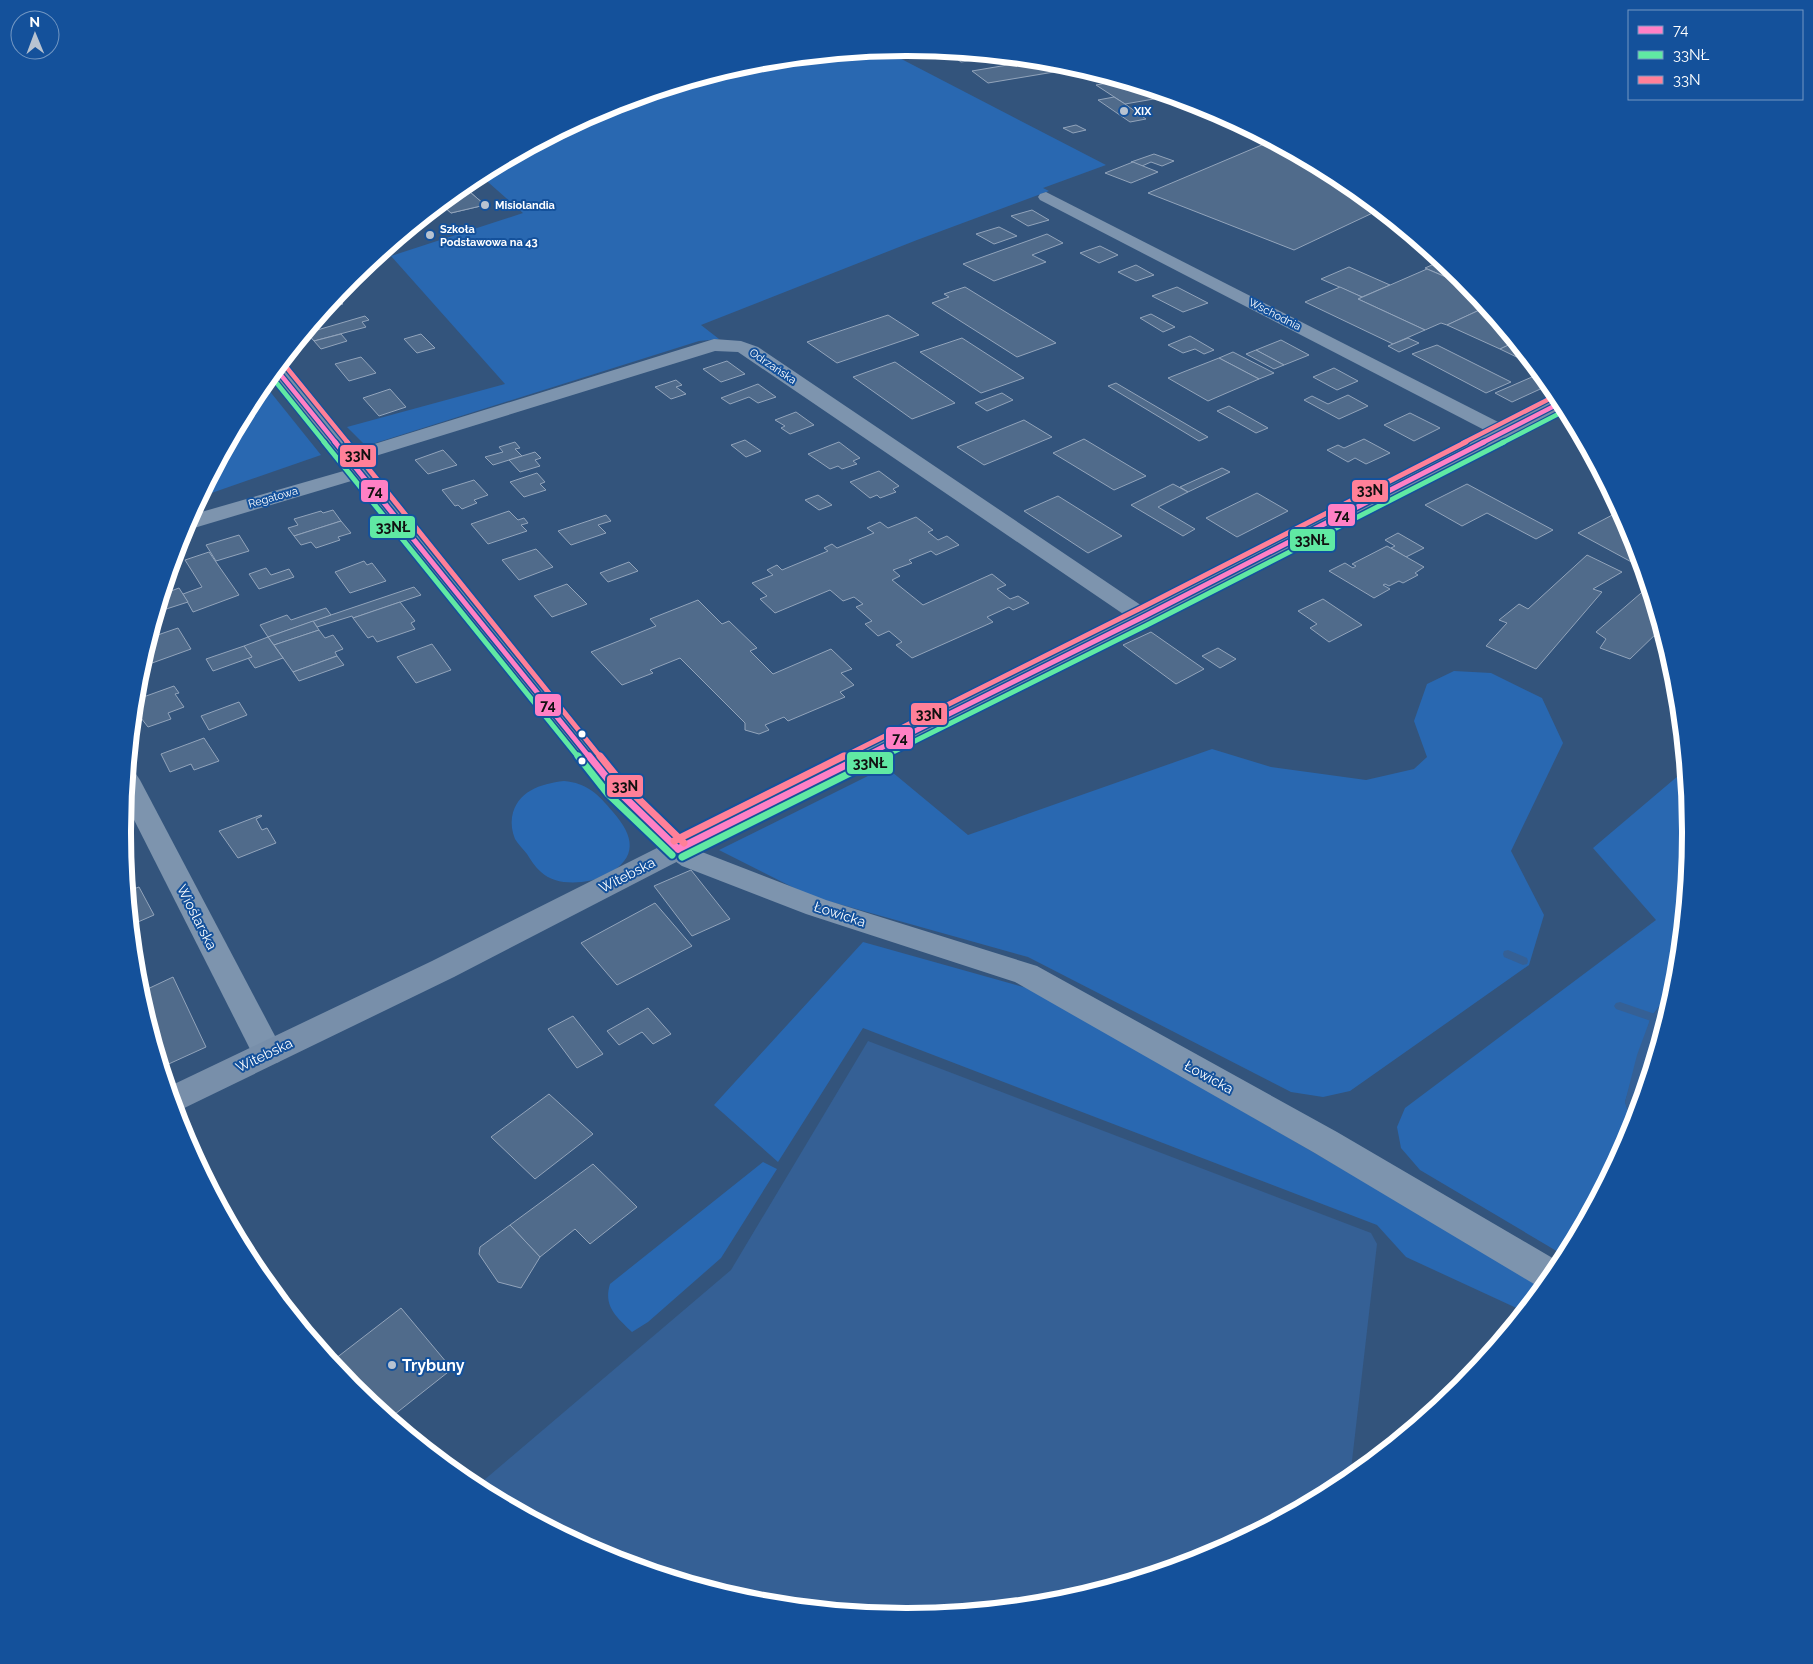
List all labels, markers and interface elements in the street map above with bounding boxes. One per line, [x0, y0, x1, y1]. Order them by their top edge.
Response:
north arrow [10, 10, 60, 60]
legend [1628, 10, 1803, 100]
text: N [29, 14, 40, 30]
text: 74 [1673, 21, 1688, 39]
text: 33NŁ [1673, 46, 1710, 64]
text: 33N [1673, 71, 1701, 89]
marker: XIX [1118, 105, 1130, 117]
place label: XIX [1133, 105, 1152, 118]
marker: Misiolandia [479, 199, 491, 211]
place label: Misiolandia [495, 199, 555, 212]
place label: Szkoła Podstawowa na 43 [440, 223, 538, 249]
marker: Szkoła Podstawowa na 43 [424, 229, 436, 241]
street label: Wschodnia [1246, 296, 1303, 333]
street label: Odrzańska [747, 346, 799, 387]
line badge: 33N [339, 444, 377, 468]
text: 33N [345, 447, 371, 463]
line badge: 74 [360, 479, 389, 503]
line badge: 33N [1351, 479, 1389, 503]
text: 33N [1357, 482, 1383, 498]
text: 74 [367, 483, 383, 499]
street label: Regatowa [247, 484, 299, 511]
line badge: 74 [1327, 503, 1356, 527]
text: 74 [1334, 507, 1350, 523]
line badge: 33NŁ [369, 515, 416, 539]
text: 33NŁ [376, 519, 411, 535]
line badge: 33NŁ [1289, 528, 1336, 552]
text: 33NŁ [1295, 532, 1330, 548]
line badge: 74 [534, 693, 562, 717]
text: 74 [540, 697, 556, 713]
line badge: 33N [910, 702, 948, 726]
text: 33N [916, 706, 942, 722]
line badge: 74 [885, 726, 914, 750]
unlabelled marker [577, 729, 587, 739]
text: 74 [892, 730, 908, 746]
line badge: 33NŁ [846, 751, 894, 775]
text: 33NŁ [853, 755, 888, 771]
unlabelled marker [577, 756, 587, 766]
line badge: 33N [606, 774, 644, 798]
text: 33N [612, 778, 638, 794]
street label: Witebska [596, 854, 658, 896]
street label: Wioślarska [174, 882, 220, 952]
street label: Łowicka [812, 898, 868, 930]
street label: Witebska [233, 1034, 295, 1076]
street label: Łowicka [1182, 1057, 1236, 1097]
place label: Trybuny [402, 1356, 465, 1375]
marker: Trybuny [386, 1359, 398, 1371]

